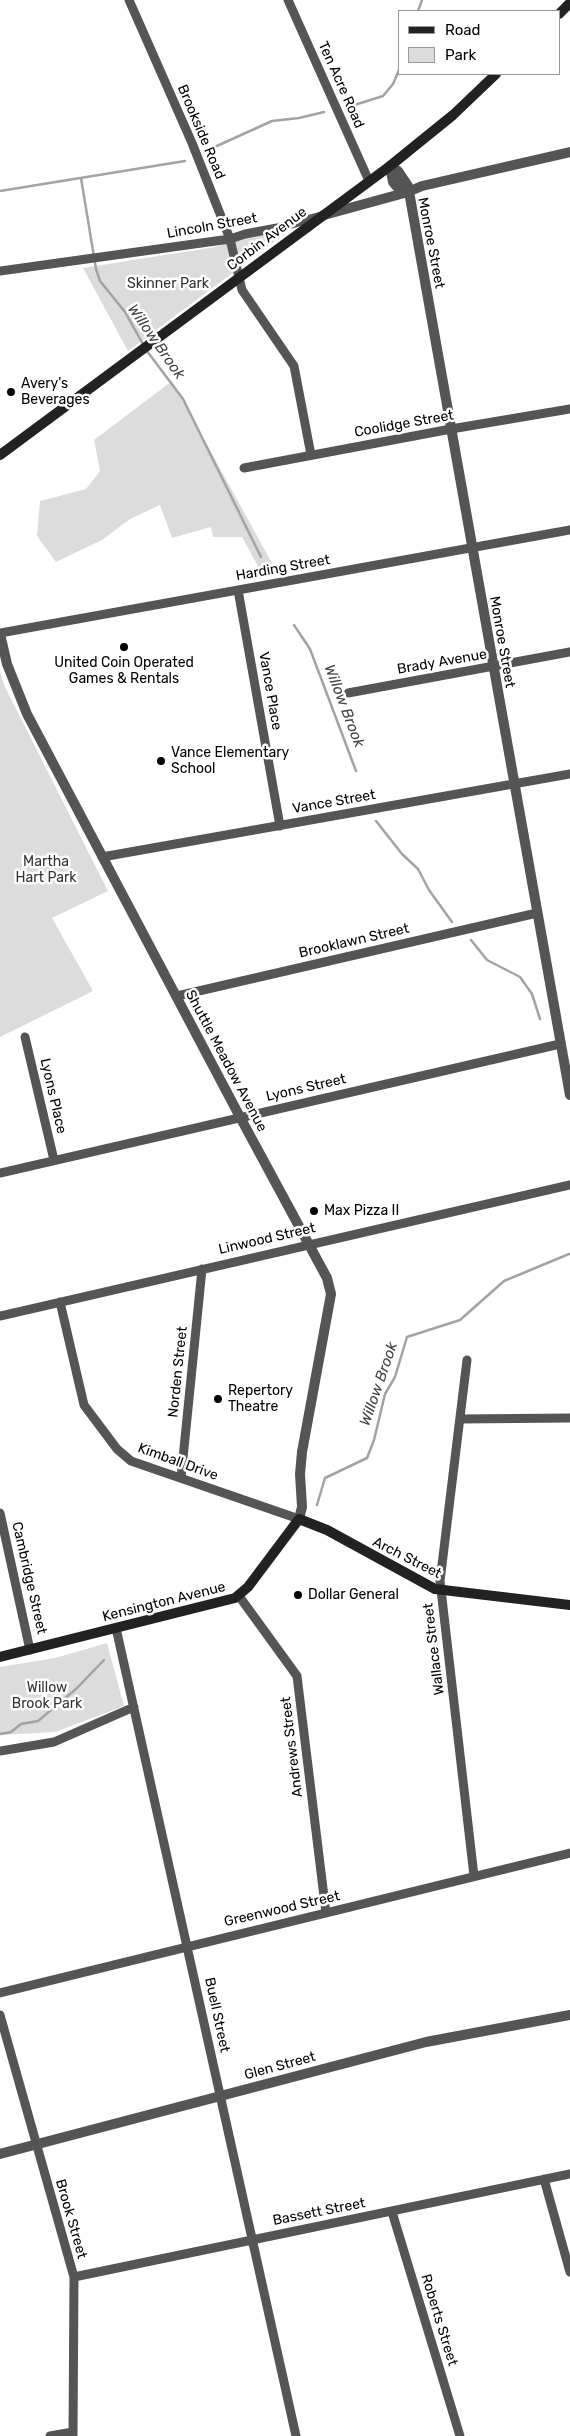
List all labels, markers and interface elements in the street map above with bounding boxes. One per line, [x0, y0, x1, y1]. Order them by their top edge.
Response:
legend [398, 10, 560, 75]
text: Road [445, 21, 481, 39]
street label: Ten Acre Road [314, 39, 368, 131]
text: Park [445, 46, 476, 64]
street label: Brookside Road [174, 82, 228, 182]
street label: Monroe Street [414, 196, 448, 290]
street label: Corbin Avenue [224, 204, 310, 274]
street label: Lincoln Street [166, 210, 258, 242]
park label: Skinner Park [127, 276, 209, 292]
water label: Willow Brook [124, 301, 188, 383]
place label: Avery's Beverages [21, 376, 90, 408]
marker: Avery's Beverages [5, 386, 17, 398]
street label: Coolidge Street [353, 407, 455, 441]
street label: Harding Street [235, 551, 331, 585]
street label: Monroe Street [486, 595, 518, 689]
marker: United Coin Operated Games & Rentals [118, 641, 130, 653]
street label: Brady Avenue [396, 646, 488, 678]
street label: Vance Place [255, 651, 285, 731]
place label: United Coin Operated Games & Rentals [54, 655, 194, 688]
water label: Willow Brook [320, 662, 368, 750]
place label: Vance Elementary School [171, 745, 289, 778]
marker: Vance Elementary School [155, 755, 167, 767]
street label: Vance Street [291, 786, 377, 818]
park label: Martha Hart Park [15, 854, 77, 886]
street label: Brooklawn Street [297, 920, 411, 962]
street label: Shuttle Meadow Avenue [182, 987, 270, 1135]
street label: Lyons Place [36, 1057, 70, 1135]
street label: Lyons Street [264, 1071, 348, 1105]
place label: Max Pizza II [324, 1203, 399, 1219]
marker: Max Pizza II [308, 1205, 320, 1217]
street label: Linwood Street [217, 1220, 317, 1258]
street label: Norden Street [165, 1326, 191, 1418]
water label: Willow Brook [356, 1340, 402, 1428]
place label: Repertory Theatre [228, 1383, 293, 1415]
marker: Repertory Theatre [212, 1393, 224, 1405]
street label: Kimball Drive [136, 1440, 220, 1484]
street label: Cambridge Street [8, 1520, 50, 1636]
street label: Arch Street [370, 1534, 444, 1582]
street label: Kensington Avenue [101, 1579, 227, 1625]
place label: Dollar General [308, 1587, 399, 1603]
marker: Dollar General [292, 1589, 304, 1601]
street label: Wallace Street [420, 1602, 448, 1696]
park label: Willow Brook Park [12, 1680, 82, 1712]
street label: Andrews Street [278, 1696, 306, 1798]
street label: Greenwood Street [223, 1888, 341, 1930]
street label: Buell Street [201, 1976, 233, 2054]
street label: Glen Street [242, 2048, 318, 2084]
street label: Brook Street [52, 2177, 90, 2261]
street label: Bassett Street [271, 2195, 367, 2229]
street label: Roberts Street [417, 2272, 461, 2368]

